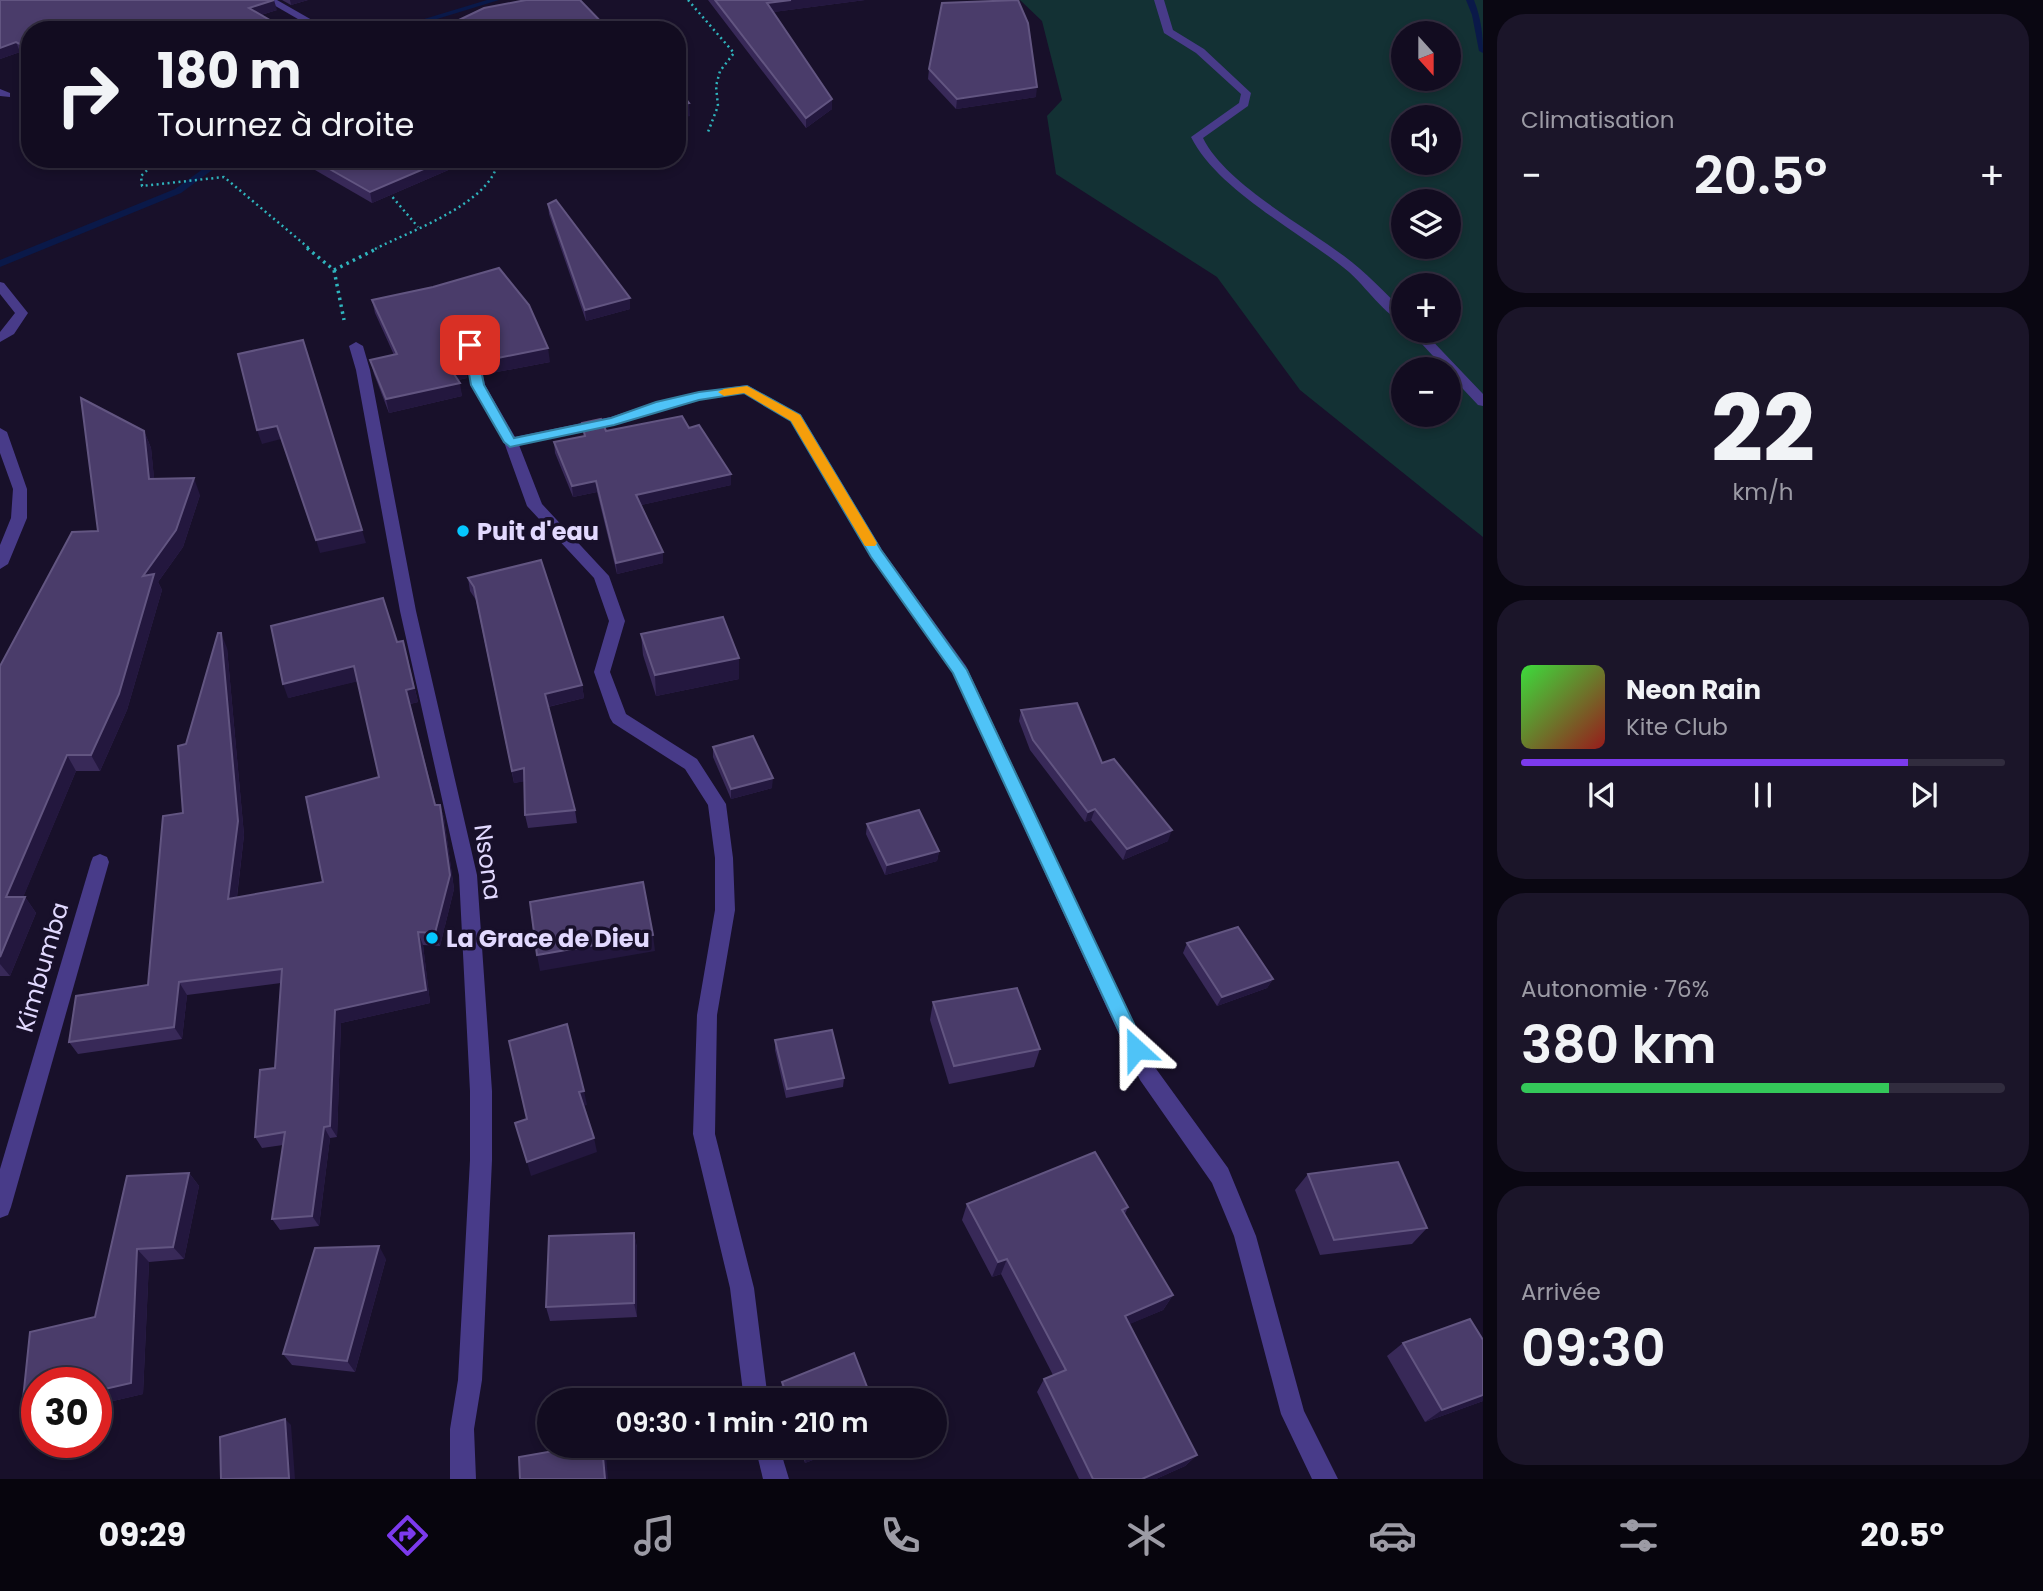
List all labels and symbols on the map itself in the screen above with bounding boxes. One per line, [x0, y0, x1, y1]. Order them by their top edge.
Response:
north arrow [1391, 21, 1461, 91]
pin [440, 315, 500, 375]
place label: Puit d'eau [477, 515, 599, 548]
marker: Puit d'eau [455, 523, 471, 539]
street label: Nsona [466, 822, 510, 902]
street label: Kimbumba [8, 898, 76, 1036]
place label: La Grace de Dieu [446, 922, 650, 955]
marker: La Grace de Dieu [424, 930, 440, 946]
position arrow [1099, 1012, 1173, 1086]
speed limit sign: 30 [21, 1367, 112, 1458]

